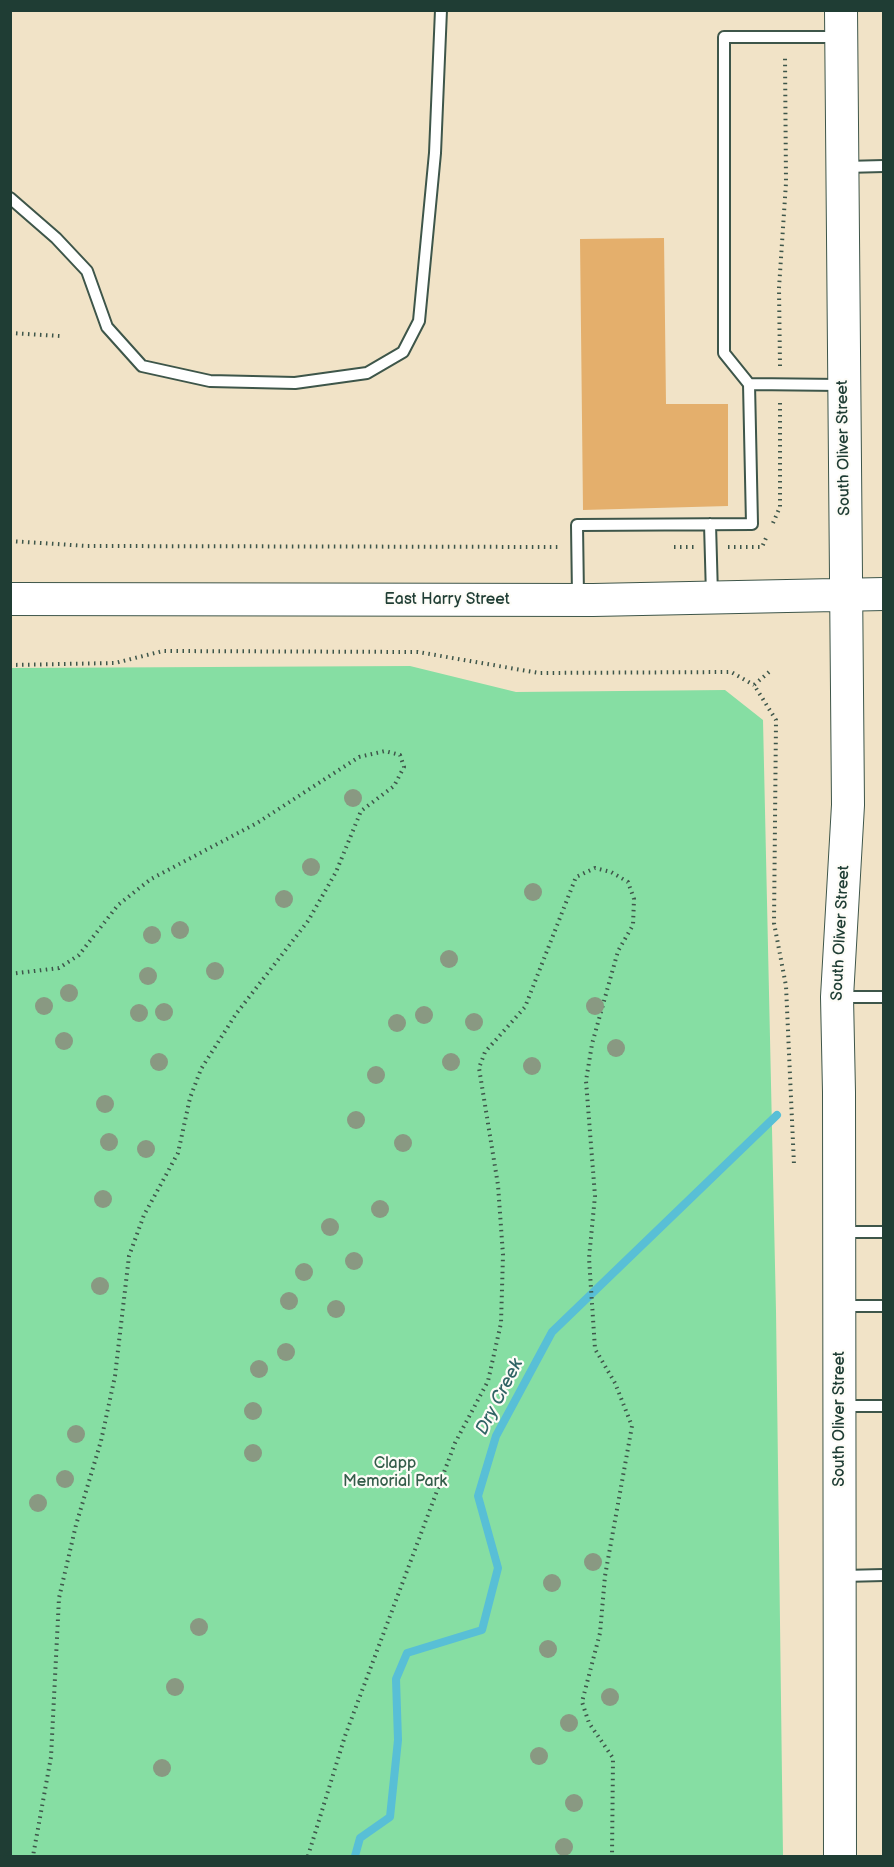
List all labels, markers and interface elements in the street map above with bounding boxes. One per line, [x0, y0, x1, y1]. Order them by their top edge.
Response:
street label: South Oliver Street [833, 380, 855, 516]
street label: East Harry Street [384, 590, 510, 610]
street label: South Oliver Street [828, 865, 854, 1001]
street label: South Oliver Street [830, 1351, 850, 1487]
water label: Dry Creek [472, 1356, 528, 1438]
park label: Clapp Memorial Park [343, 1454, 447, 1492]

